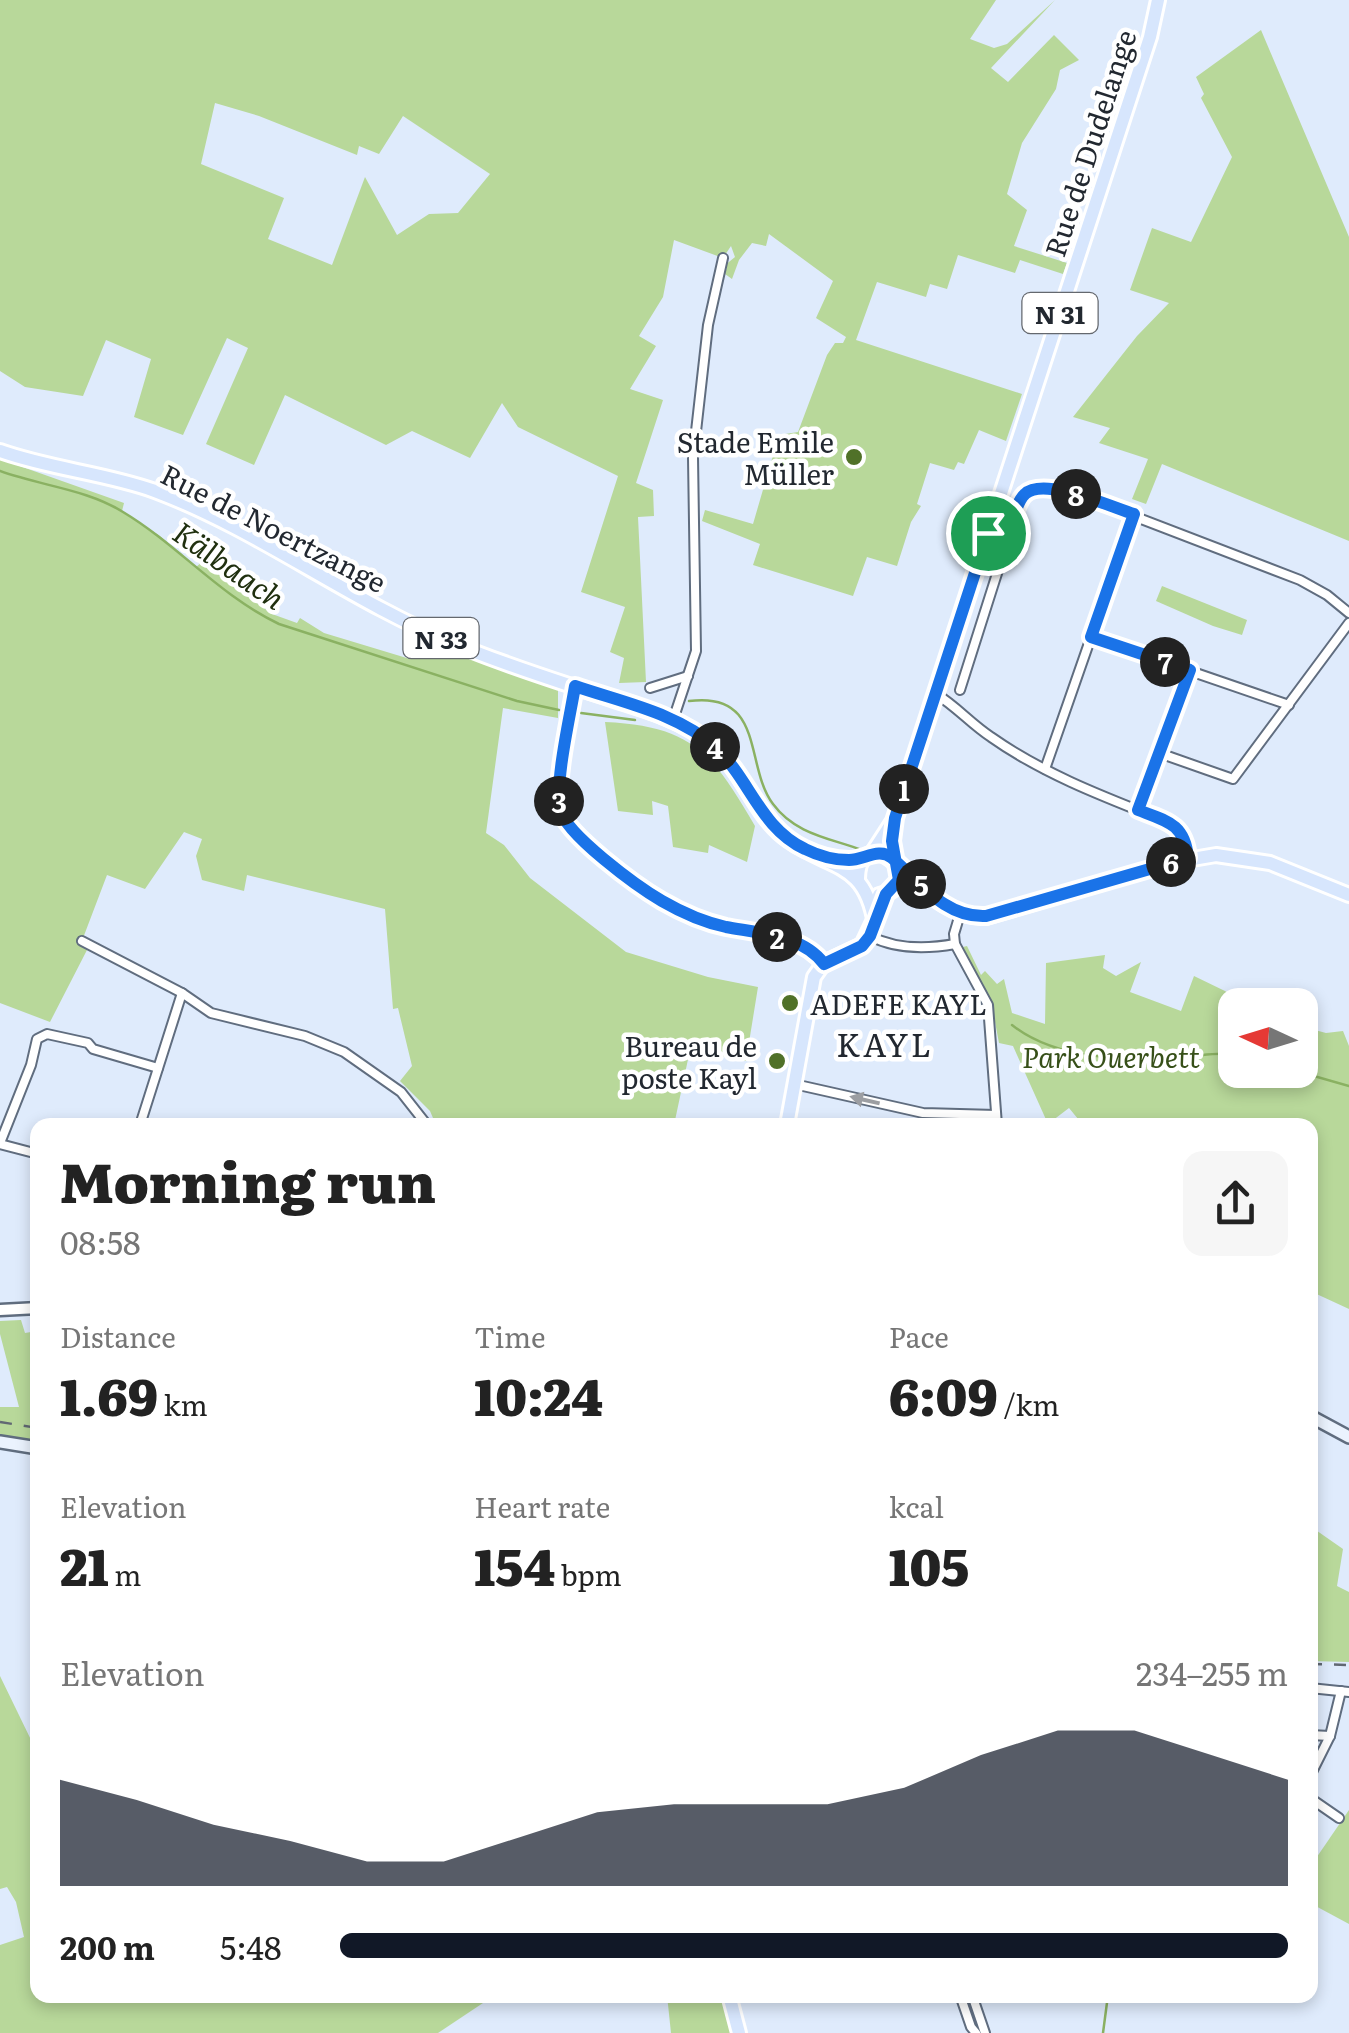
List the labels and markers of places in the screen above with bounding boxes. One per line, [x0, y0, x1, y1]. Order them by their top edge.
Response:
place label: Stade Emile Müller [677, 420, 835, 494]
marker: Stade Emile Müller [843, 446, 865, 468]
pin: 8 [1051, 469, 1101, 519]
pin [946, 491, 1031, 576]
pin: 7 [1140, 637, 1190, 687]
pin: 4 [690, 722, 740, 772]
pin: 1 [879, 764, 929, 814]
pin: 3 [534, 776, 584, 826]
pin: 6 [1146, 837, 1196, 887]
pin: 5 [896, 859, 946, 909]
pin: 2 [752, 912, 802, 962]
place label: ADEFE KAYL [810, 982, 987, 1024]
marker: ADEFE KAYL [779, 992, 801, 1014]
place label: Bureau de poste Kayl [621, 1024, 757, 1098]
marker: Bureau de poste Kayl [766, 1050, 788, 1072]

